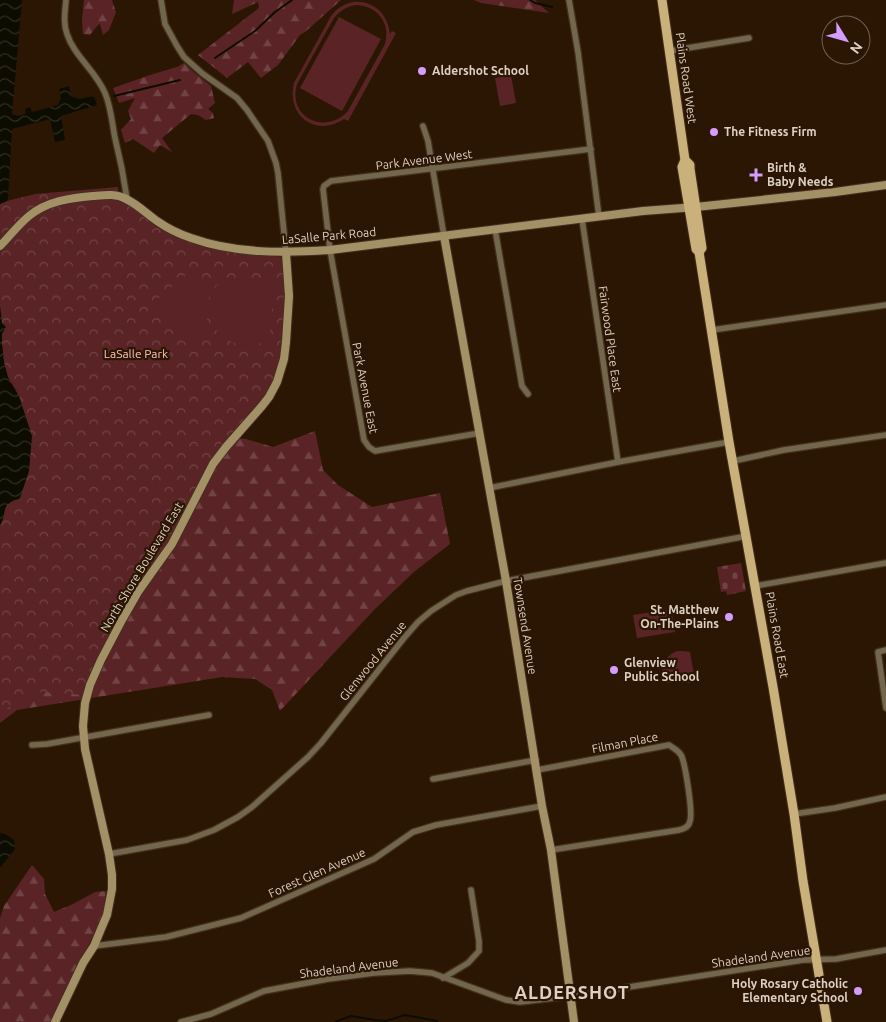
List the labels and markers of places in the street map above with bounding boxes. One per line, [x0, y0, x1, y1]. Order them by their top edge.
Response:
place label: Aldershot School [432, 64, 529, 77]
marker: Aldershot School [416, 65, 428, 77]
place label: The Fitness Firm [724, 125, 817, 138]
marker: The Fitness Firm [708, 126, 720, 138]
place label: Birth & Baby Needs [767, 161, 834, 188]
marker: Birth & Baby Needs [749, 168, 763, 182]
place label: St. Matthew On-The-Plains [640, 603, 720, 630]
marker: St. Matthew On-The-Plains [723, 611, 735, 623]
place label: Glenview Public School [624, 656, 700, 683]
marker: Glenview Public School [608, 664, 620, 676]
place label: Holy Rosary Catholic Elementary School [731, 977, 848, 1004]
marker: Holy Rosary Catholic Elementary School [852, 985, 864, 997]

